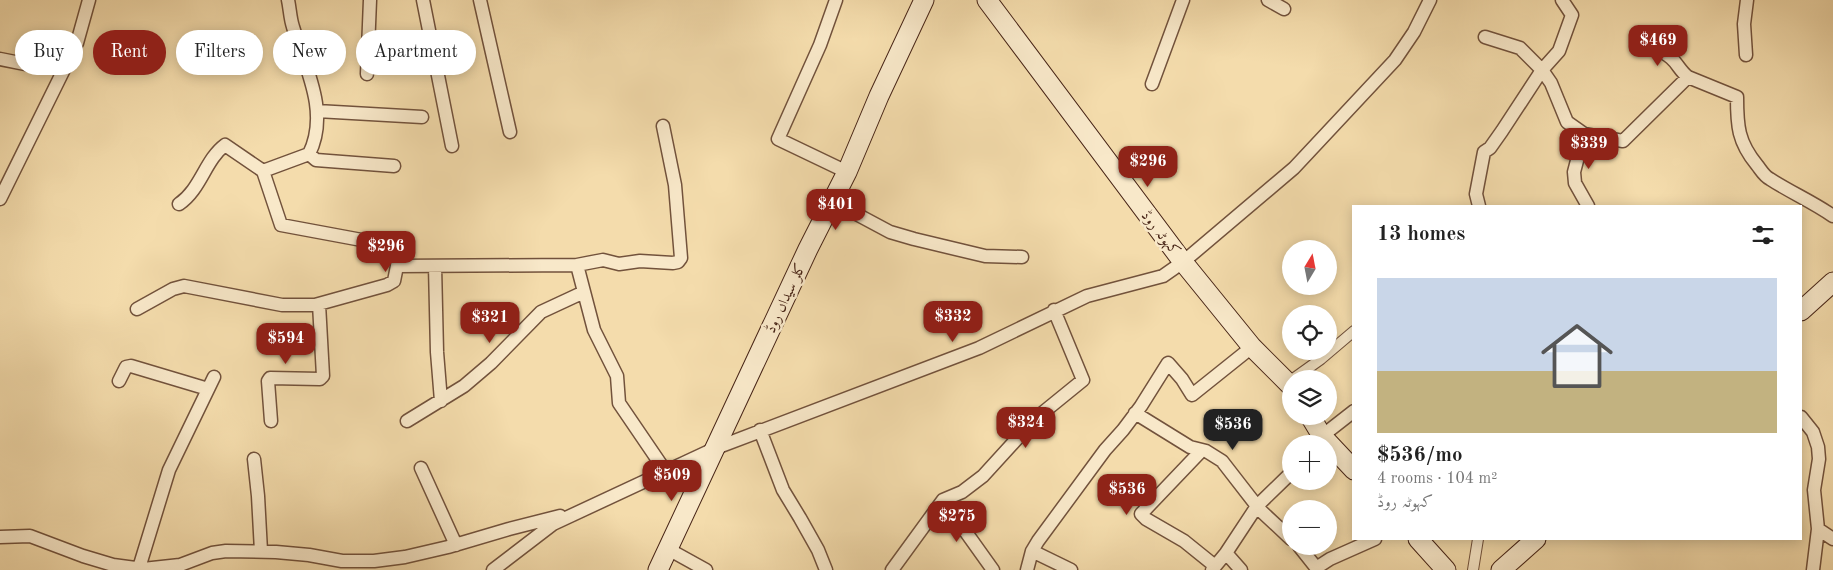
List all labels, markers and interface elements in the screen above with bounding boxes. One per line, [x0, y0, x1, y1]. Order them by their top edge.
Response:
pin: $469 [1628, 24, 1688, 67]
chip: Buy [15, 30, 83, 75]
chip: Rent [93, 30, 166, 75]
chip: Filters [176, 30, 263, 75]
chip: New [273, 30, 346, 75]
chip: Apartment [356, 30, 476, 75]
text: $469 [1639, 33, 1677, 49]
pin: $339 [1559, 128, 1619, 170]
text: $339 [1570, 136, 1608, 152]
pin: $296 [1118, 146, 1178, 188]
text: $296 [1129, 154, 1167, 170]
pin: $401 [806, 188, 866, 231]
text: $401 [817, 197, 855, 213]
street label: کہوٹہ روڈ [1137, 207, 1184, 260]
icon: filters [1749, 221, 1777, 249]
text: 13 homes [1377, 224, 1465, 245]
pin: $296 [356, 230, 416, 273]
text: $296 [367, 239, 405, 255]
north arrow [1282, 240, 1338, 295]
map controls [1282, 240, 1337, 555]
street label: کلر سیداں روڈ [762, 261, 810, 336]
pin: $332 [923, 300, 983, 343]
pin: $321 [460, 302, 520, 344]
button: locate [1282, 305, 1337, 360]
text: $332 [934, 309, 972, 325]
text: $321 [471, 310, 509, 326]
icon: home [1532, 311, 1622, 401]
pin: $594 [256, 322, 316, 365]
text: $594 [267, 331, 305, 347]
button: layers [1282, 370, 1337, 425]
pin: $324 [996, 406, 1056, 449]
pin: $536 [1203, 408, 1263, 451]
text: $324 [1007, 415, 1045, 431]
text: $536 [1214, 417, 1252, 433]
button: + [1282, 435, 1337, 490]
text: $536/mo [1377, 445, 1463, 466]
pin: $509 [642, 460, 702, 502]
text: $509 [653, 468, 691, 484]
text: 4 rooms · 104 m² [1377, 471, 1497, 487]
pin: $536 [1097, 474, 1157, 516]
text: $536 [1108, 482, 1146, 498]
text: کہوٹہ روڈ [1377, 495, 1433, 511]
pin: $275 [927, 500, 987, 543]
button: − [1282, 500, 1337, 555]
text: $275 [938, 509, 976, 525]

